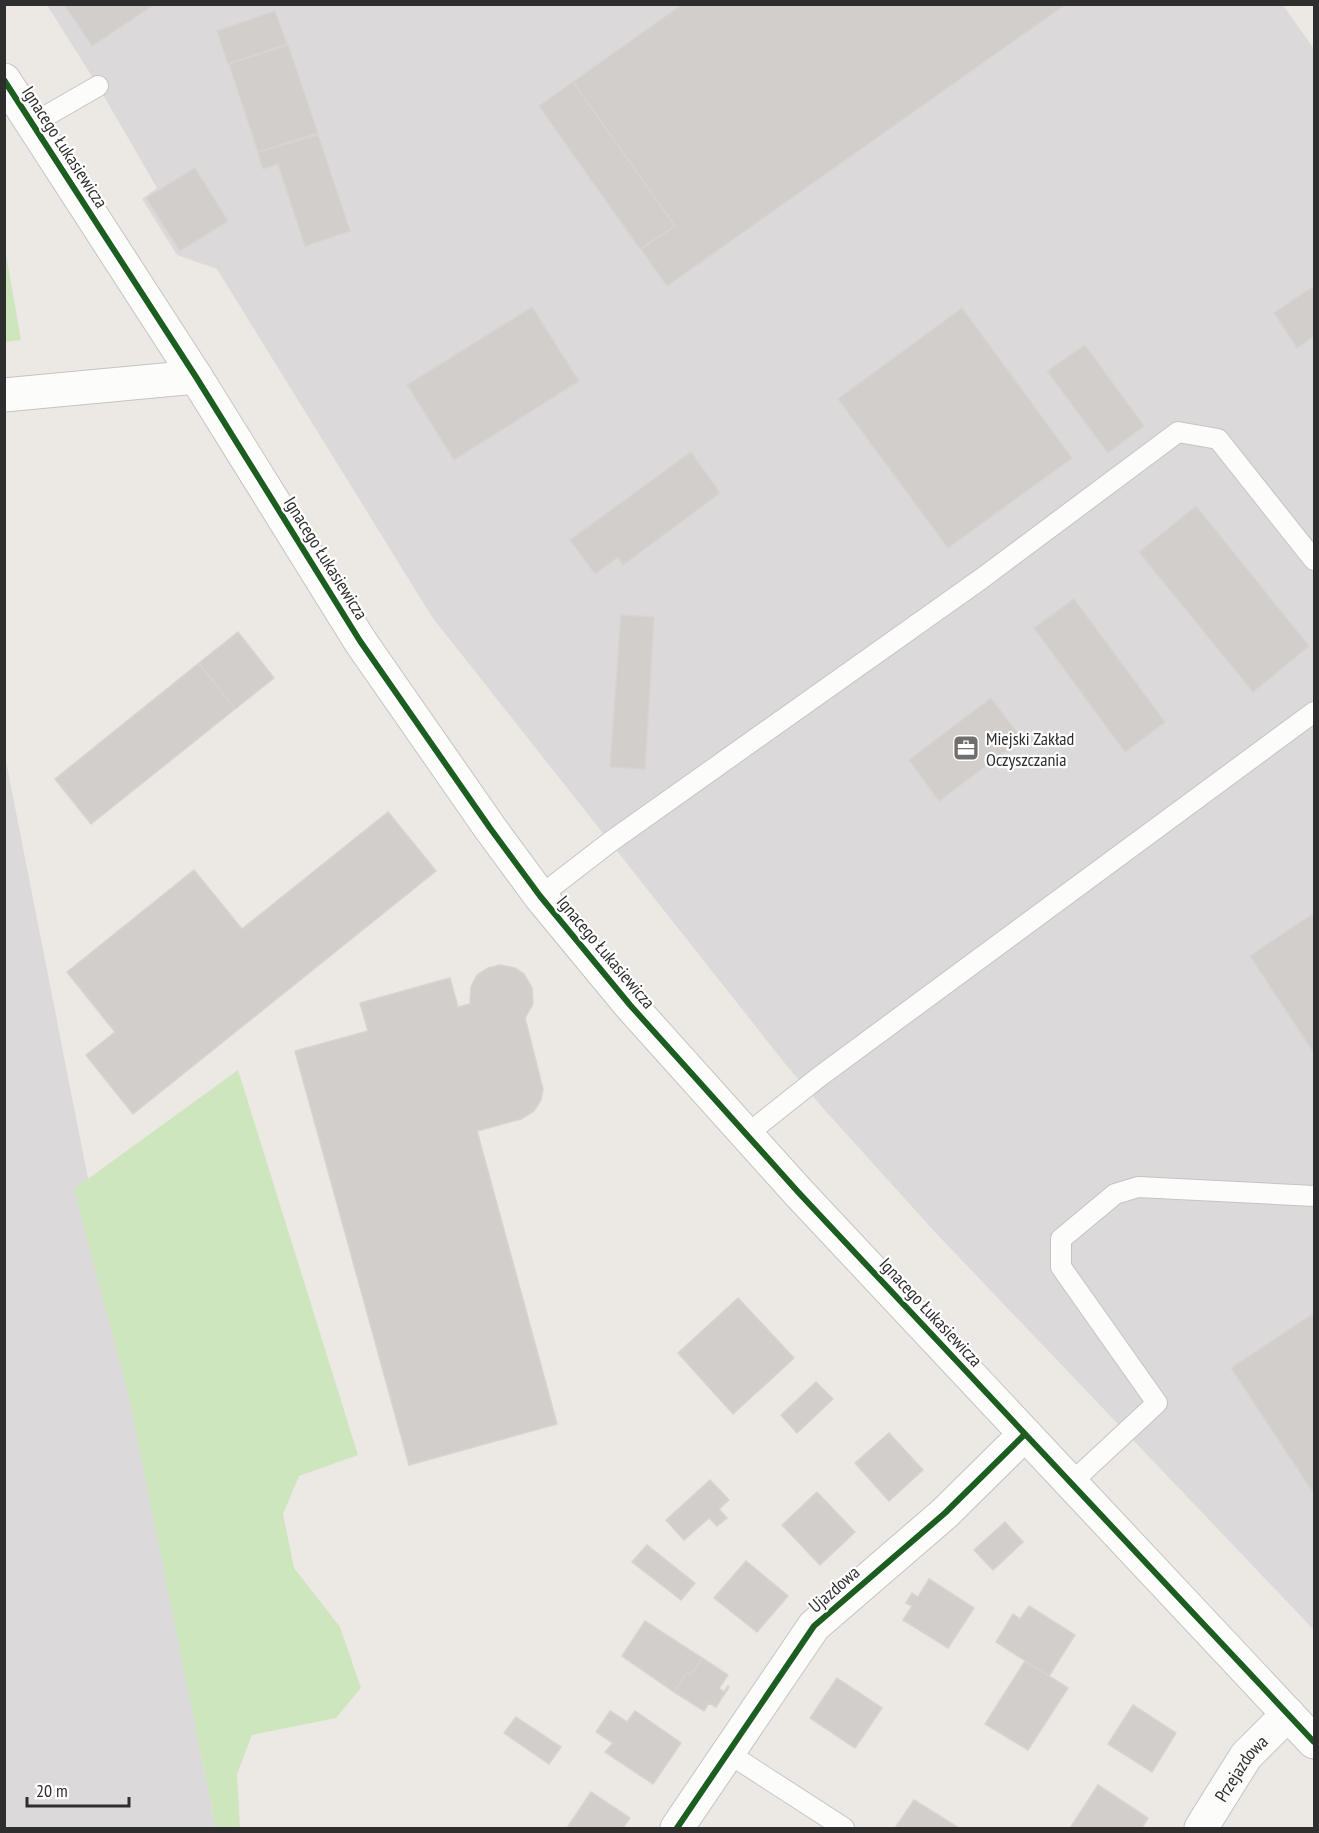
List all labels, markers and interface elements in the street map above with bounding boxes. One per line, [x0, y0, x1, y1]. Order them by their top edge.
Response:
street label: Ignacego Łukasiewicza [17, 82, 113, 212]
street label: Ignacego Łukasiewicza [279, 492, 373, 624]
place label: Miejski Zakład Oczyszczania [986, 727, 1074, 771]
office icon: Miejski Zakład Oczyszczania [951, 733, 981, 763]
street label: Ignacego Łukasiewicza [552, 891, 660, 1013]
street label: Ignacego Łukasiewicza [875, 1253, 987, 1371]
street label: Ujazdowa [804, 1561, 864, 1617]
street label: Przejazdowa [1209, 1730, 1272, 1806]
scale bar [27, 1770, 129, 1808]
text: 20 m [36, 1779, 68, 1802]

